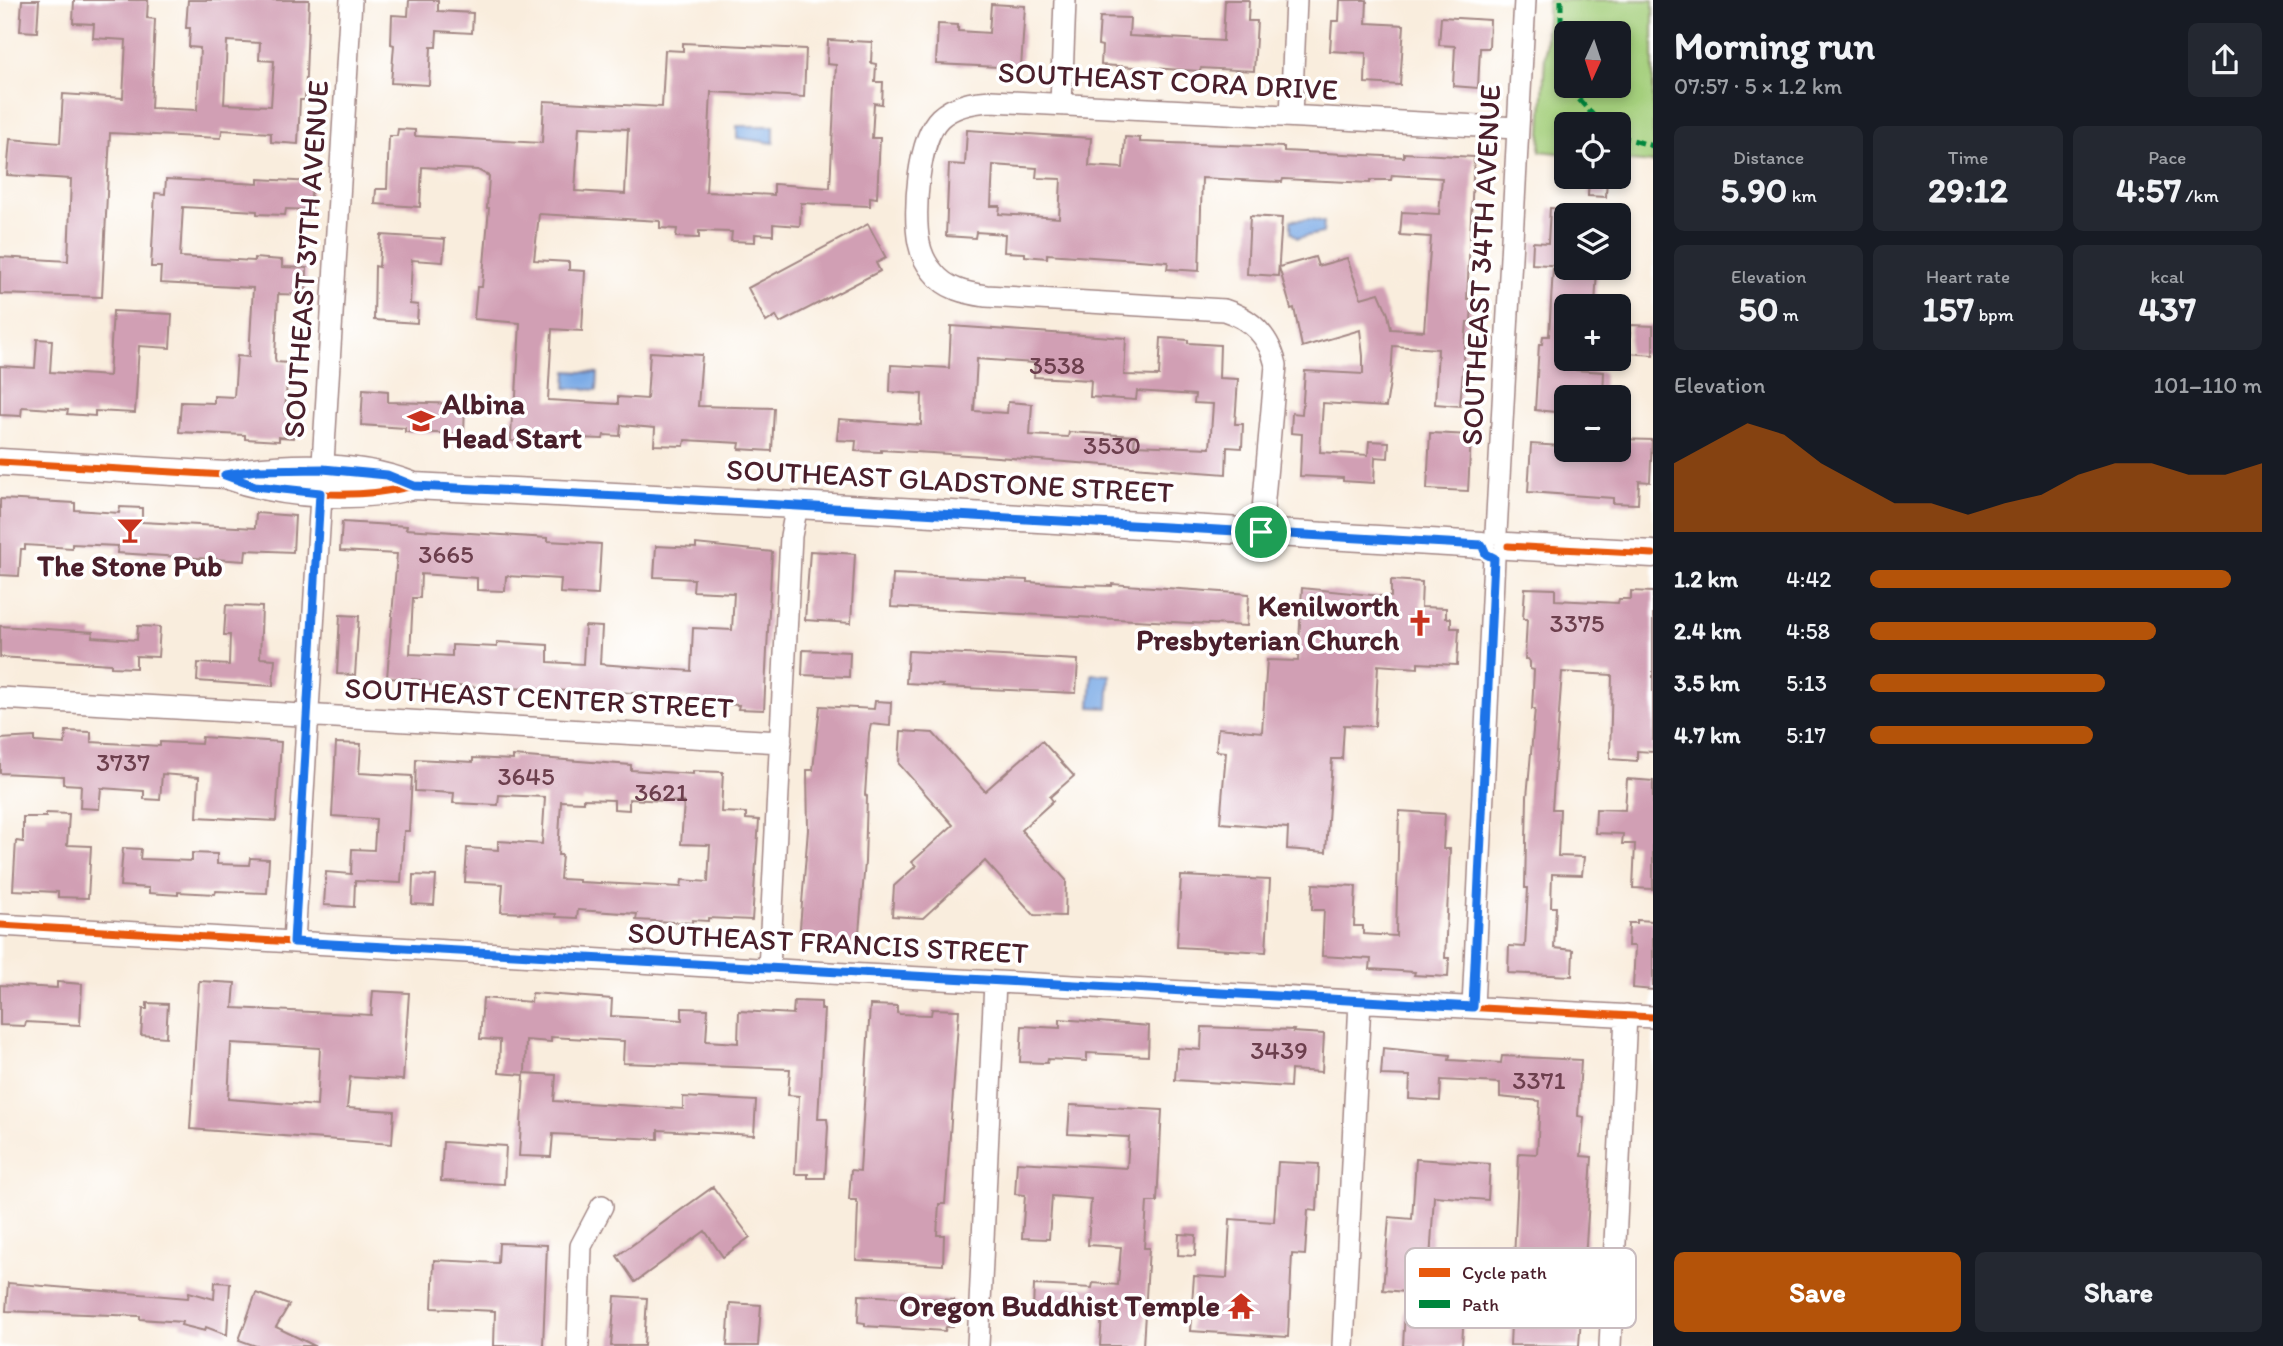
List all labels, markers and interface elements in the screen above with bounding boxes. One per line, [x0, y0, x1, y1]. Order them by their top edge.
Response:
north arrow [1554, 21, 1631, 98]
map controls [1554, 21, 1631, 462]
text: Morning run [1674, 23, 1875, 69]
button: share [2188, 23, 2262, 97]
street label: SOUTHEAST CORA DRIVE [997, 53, 1339, 108]
text: 07:57 · 5 × 1.2 km [1674, 72, 1842, 100]
street label: SOUTHEAST 37TH AVENUE [275, 79, 336, 439]
street label: SOUTHEAST 34TH AVENUE [1453, 84, 1508, 446]
button: locate [1554, 112, 1631, 189]
text: Distance [1733, 146, 1804, 169]
text: Time [1948, 146, 1988, 169]
text: Pace [2148, 146, 2186, 169]
text: 5.90 [1721, 169, 1787, 211]
text: 29:12 [1928, 169, 2008, 211]
text: 4:57 [2116, 169, 2181, 211]
text: km [1787, 184, 1817, 207]
text: /km [2181, 184, 2219, 207]
button: layers [1554, 203, 1631, 280]
text: Elevation [1731, 265, 1806, 288]
text: Heart rate [1926, 265, 2010, 288]
text: kcal [2150, 265, 2184, 288]
text: 50 [1739, 288, 1779, 330]
text: 157 [1922, 288, 1974, 330]
text: 437 [2139, 288, 2196, 330]
button: + [1554, 294, 1631, 371]
text: m [1779, 303, 1799, 326]
text: bpm [1974, 303, 2014, 326]
house number: 3538 [1029, 349, 1085, 381]
text: Elevation [1674, 371, 1765, 399]
text: 101–110 m [2154, 371, 2262, 399]
place label: Albina Head Start [441, 385, 582, 456]
button: − [1554, 385, 1631, 462]
school or university icon: Albina Head Start [406, 406, 436, 436]
house number: 3530 [1083, 429, 1141, 461]
street label: SOUTHEAST GLADSTONE STREET [725, 450, 1175, 511]
pin [1231, 502, 1291, 562]
icon: arrive [1242, 513, 1280, 551]
bar icon: The Stone Pub [115, 515, 145, 545]
house number: 3665 [418, 538, 474, 570]
place label: The Stone Pub [36, 547, 223, 584]
text: 1.2 km [1674, 565, 1738, 593]
text: 4:42 [1786, 565, 1831, 593]
place label: Kenilworth Presbyterian Church [1136, 587, 1400, 658]
house number: 3375 [1550, 607, 1604, 639]
church icon: Kenilworth Presbyterian Church [1405, 608, 1435, 638]
text: 2.4 km [1674, 617, 1741, 645]
text: 4:58 [1786, 617, 1830, 645]
street label: SOUTHEAST CENTER STREET [343, 669, 735, 726]
text: 3.5 km [1674, 669, 1740, 697]
text: 5:13 [1786, 669, 1827, 697]
text: 4.7 km [1674, 721, 1740, 749]
text: 5:17 [1786, 721, 1826, 749]
house number: 3737 [96, 746, 150, 778]
house number: 3645 [497, 760, 555, 792]
house number: 3621 [634, 776, 688, 808]
street label: SOUTHEAST FRANCIS STREET [627, 914, 1030, 971]
house number: 3439 [1250, 1034, 1308, 1066]
house number: 3371 [1512, 1064, 1566, 1096]
legend [1405, 1248, 1636, 1328]
button: Save [1674, 1252, 1961, 1332]
button: Share [1975, 1252, 2262, 1332]
text: Cycle path [1462, 1261, 1547, 1284]
place label: Oregon Buddhist Temple [899, 1287, 1220, 1324]
temple icon: Oregon Buddhist Temple [1226, 1291, 1256, 1321]
text: Path [1462, 1293, 1499, 1316]

